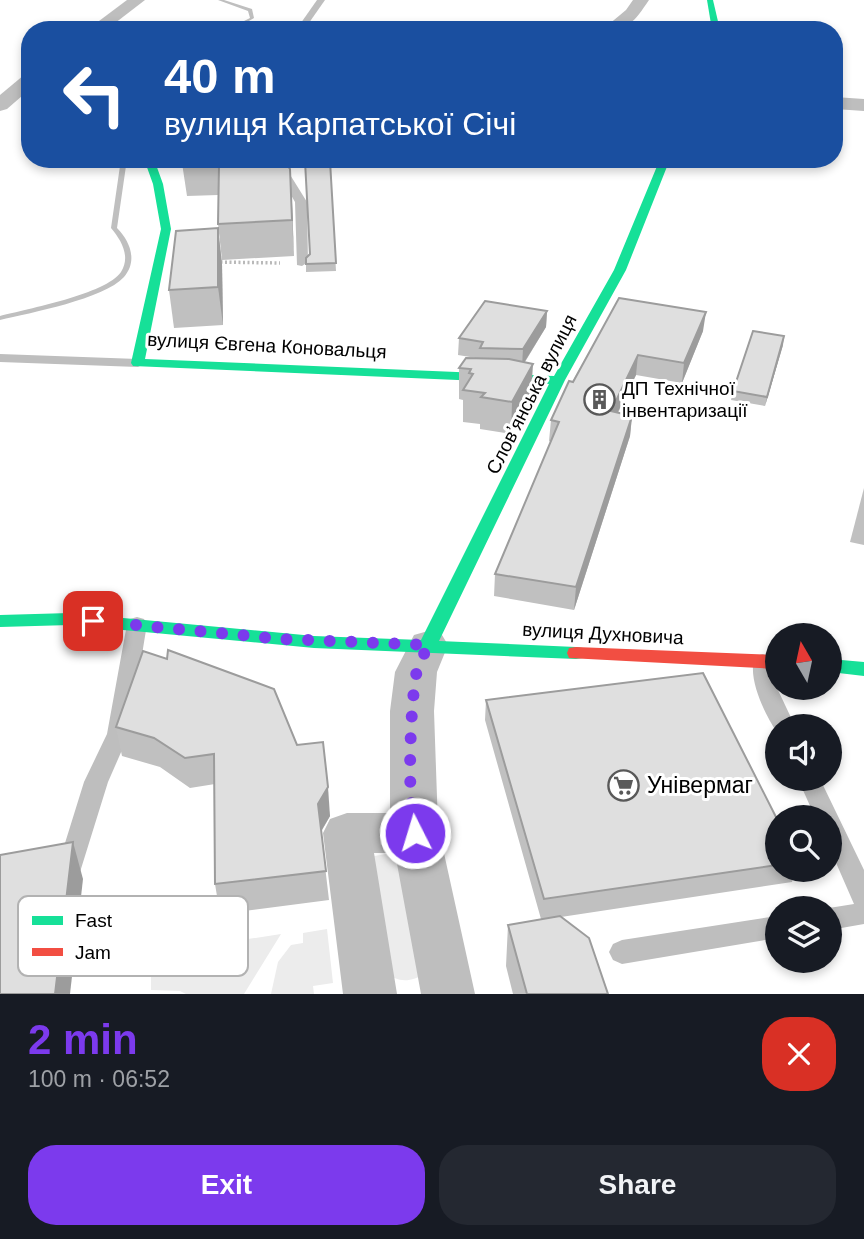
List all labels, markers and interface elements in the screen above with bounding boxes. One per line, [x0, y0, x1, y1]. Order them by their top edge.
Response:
icon: left [49, 49, 140, 140]
text: 40 m [164, 49, 276, 103]
text: вулиця Карпатської Січі [164, 106, 516, 142]
street label: Словʼянська вулиця [482, 311, 581, 478]
street label: вулиця Євгена Коновальця [147, 329, 387, 362]
place label: ДП Технічної інвентаризації [622, 378, 748, 421]
building icon: ДП Технічної інвентаризації [582, 382, 616, 416]
pin [63, 591, 123, 651]
icon: arrive [74, 602, 112, 640]
street label: вулиця Духновича [522, 619, 685, 648]
north arrow [765, 623, 842, 700]
map controls [765, 623, 842, 973]
button: sound [765, 714, 842, 791]
supermarket icon: Універмаг [607, 768, 641, 802]
place label: Універмаг [647, 772, 753, 798]
position arrow [378, 796, 452, 870]
button: search [765, 805, 842, 882]
legend [18, 896, 248, 976]
button: layers [765, 896, 842, 973]
text: Fast [75, 910, 113, 931]
text: Jam [75, 942, 111, 963]
text: 2 min [28, 1016, 138, 1063]
button: close [762, 1017, 836, 1091]
text: 100 m · 06:52 [28, 1066, 170, 1092]
button: Exit [28, 1145, 425, 1225]
button: Share [439, 1145, 836, 1225]

